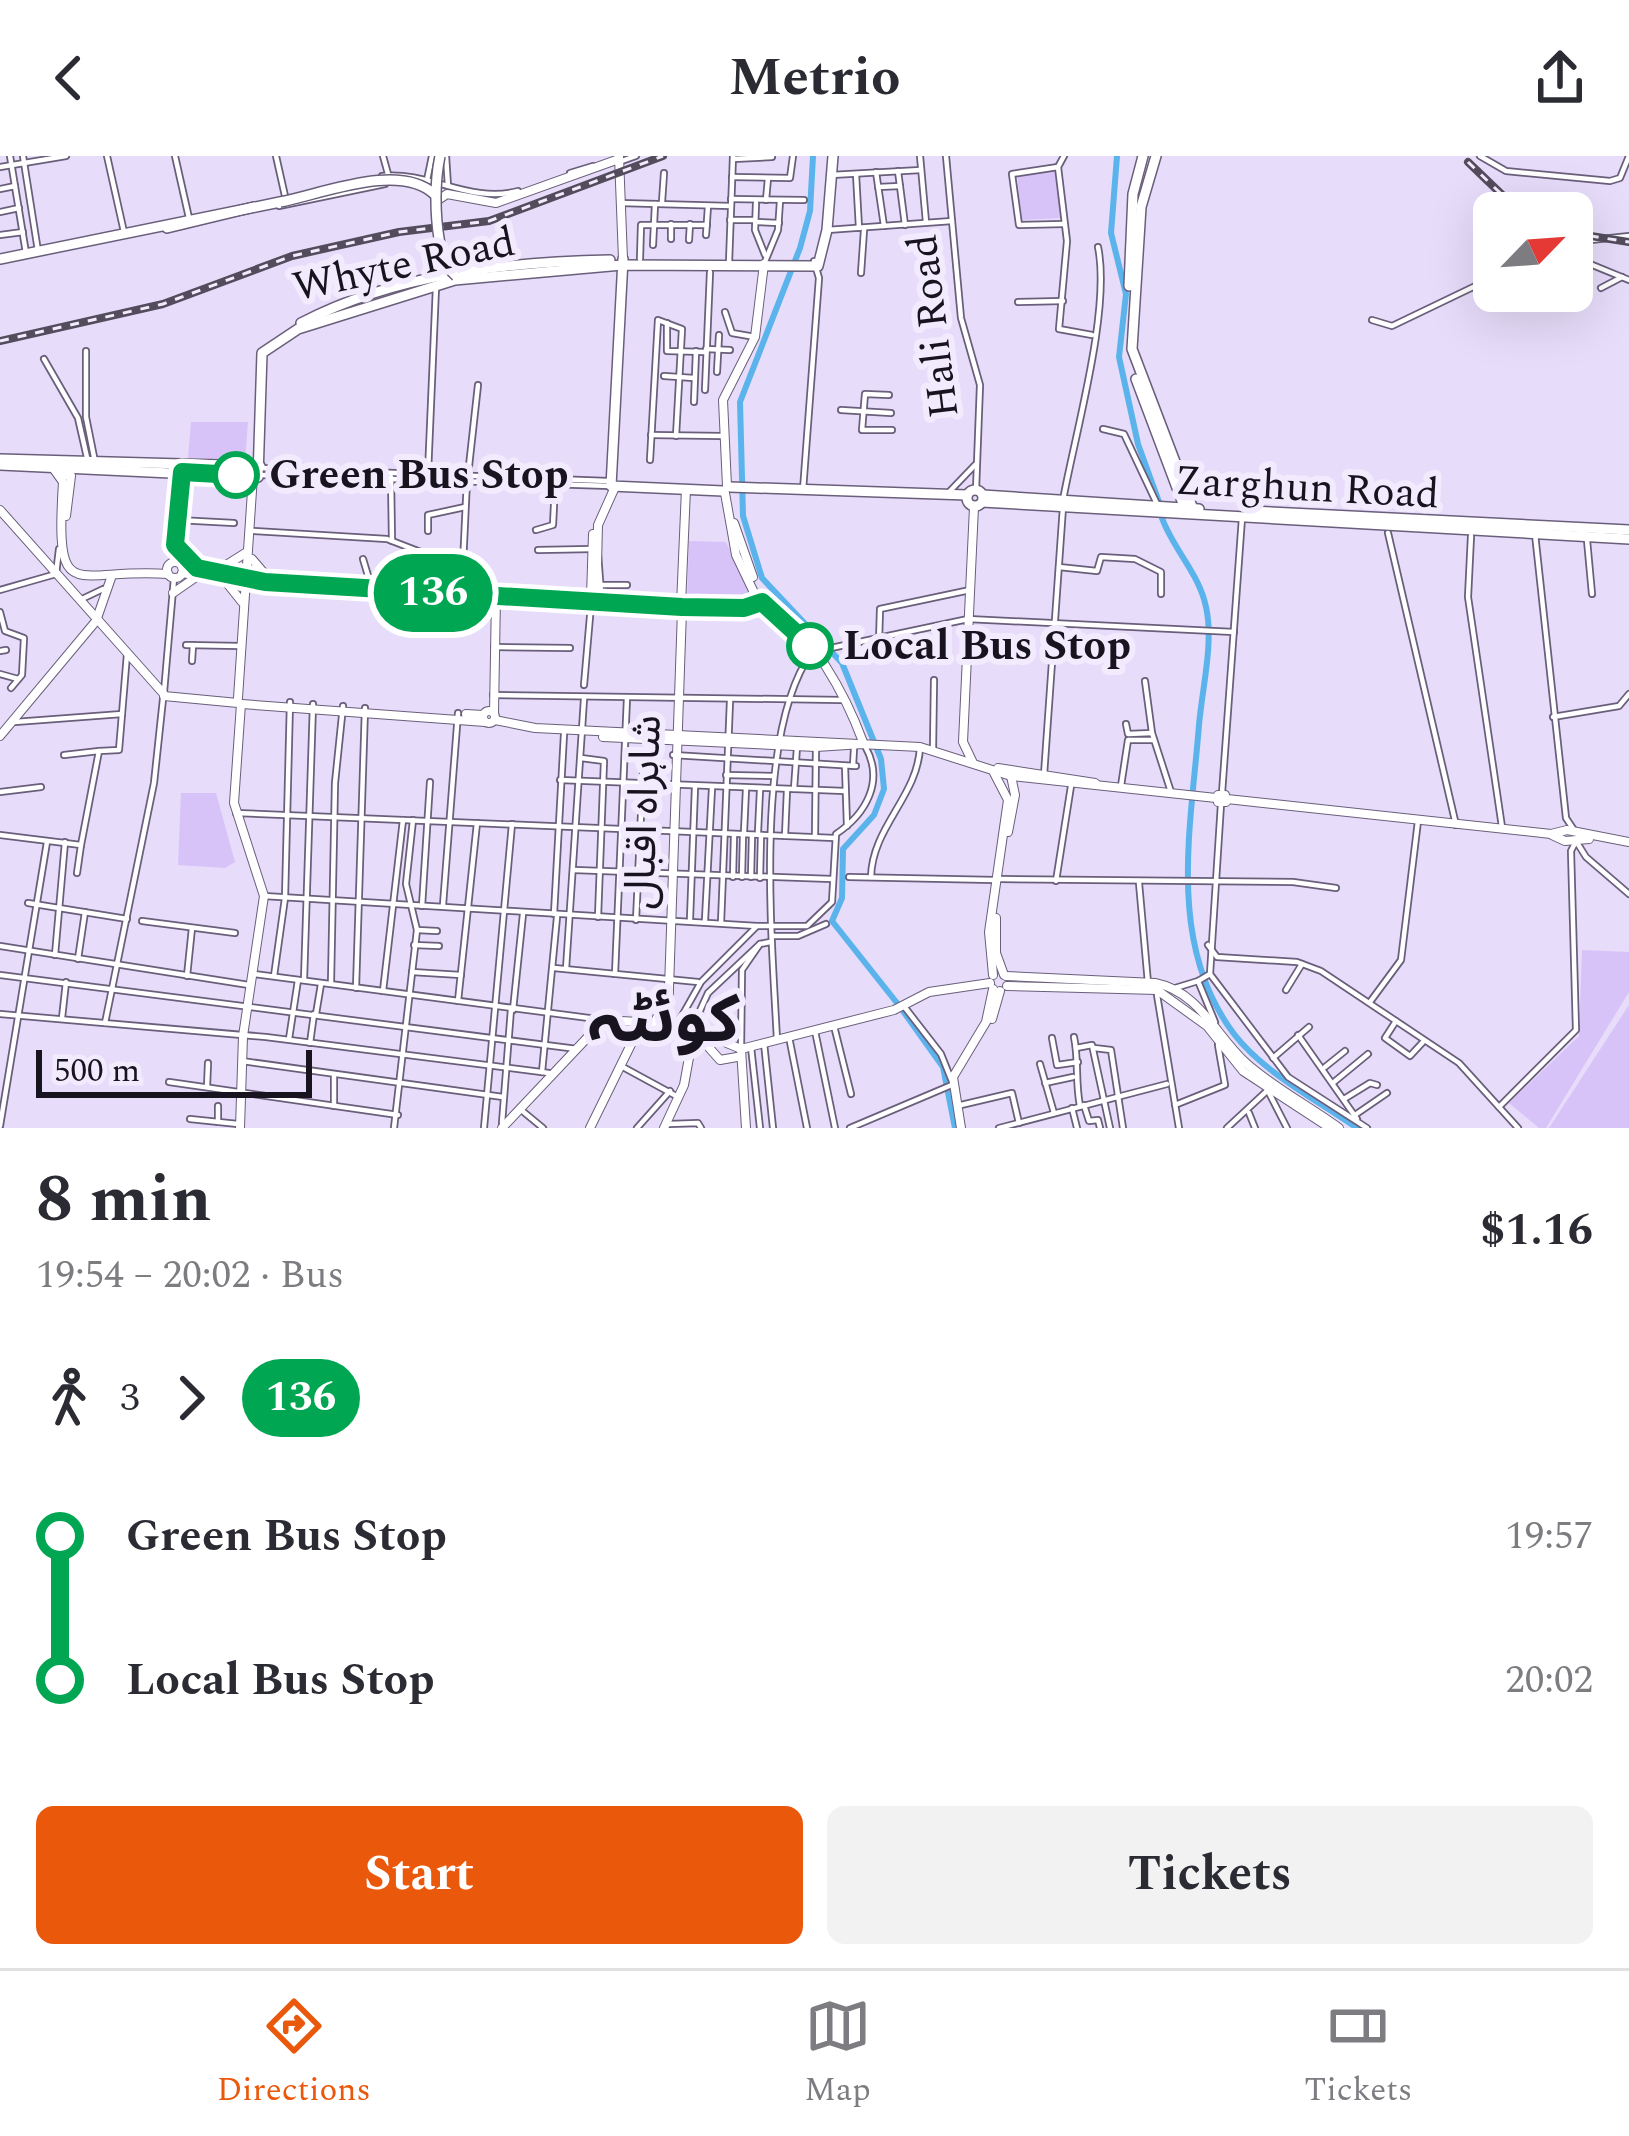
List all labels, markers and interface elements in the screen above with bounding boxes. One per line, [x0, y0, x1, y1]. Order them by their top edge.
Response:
text: Metrio [728, 37, 901, 119]
icon: back [36, 45, 102, 111]
icon: share [1527, 45, 1593, 111]
north arrow [1473, 192, 1593, 312]
map controls [1473, 192, 1593, 312]
street label: Whyte Road [287, 211, 521, 319]
street label: Hali Road [891, 230, 977, 422]
place label: Green Bus Stop [269, 444, 568, 507]
street label: Zarghun Road [1173, 450, 1441, 526]
marker: Green Bus Stop [214, 453, 258, 497]
line badge: 136 [364, 554, 502, 632]
text: 136 [398, 561, 468, 624]
place label: Local Bus Stop [843, 615, 1131, 678]
marker: Local Bus Stop [788, 624, 832, 668]
street label: شاہراہ اقبال [609, 714, 679, 910]
district label: کوئٹہ [588, 971, 741, 1072]
scale bar [36, 1044, 312, 1097]
text: 500 m [54, 1046, 140, 1096]
text: 8 min [36, 1150, 212, 1251]
text: $1.16 [1480, 1196, 1593, 1265]
text: 19:54 – 20:02 · Bus [36, 1246, 344, 1305]
icon: walk [36, 1365, 102, 1431]
icon: forward [158, 1365, 224, 1431]
text: 136 [266, 1366, 336, 1429]
text: 3 [120, 1369, 140, 1428]
text: Green Bus Stop [126, 1502, 447, 1571]
text: 19:57 [1505, 1507, 1593, 1566]
text: Local Bus Stop [126, 1646, 435, 1715]
text: 20:02 [1505, 1651, 1593, 1710]
button: Start [36, 1806, 803, 1944]
button: Tickets [827, 1806, 1593, 1944]
tab: Directions [217, 1993, 371, 2115]
tab: Map [804, 1993, 871, 2115]
tab: Tickets [1304, 1993, 1412, 2115]

